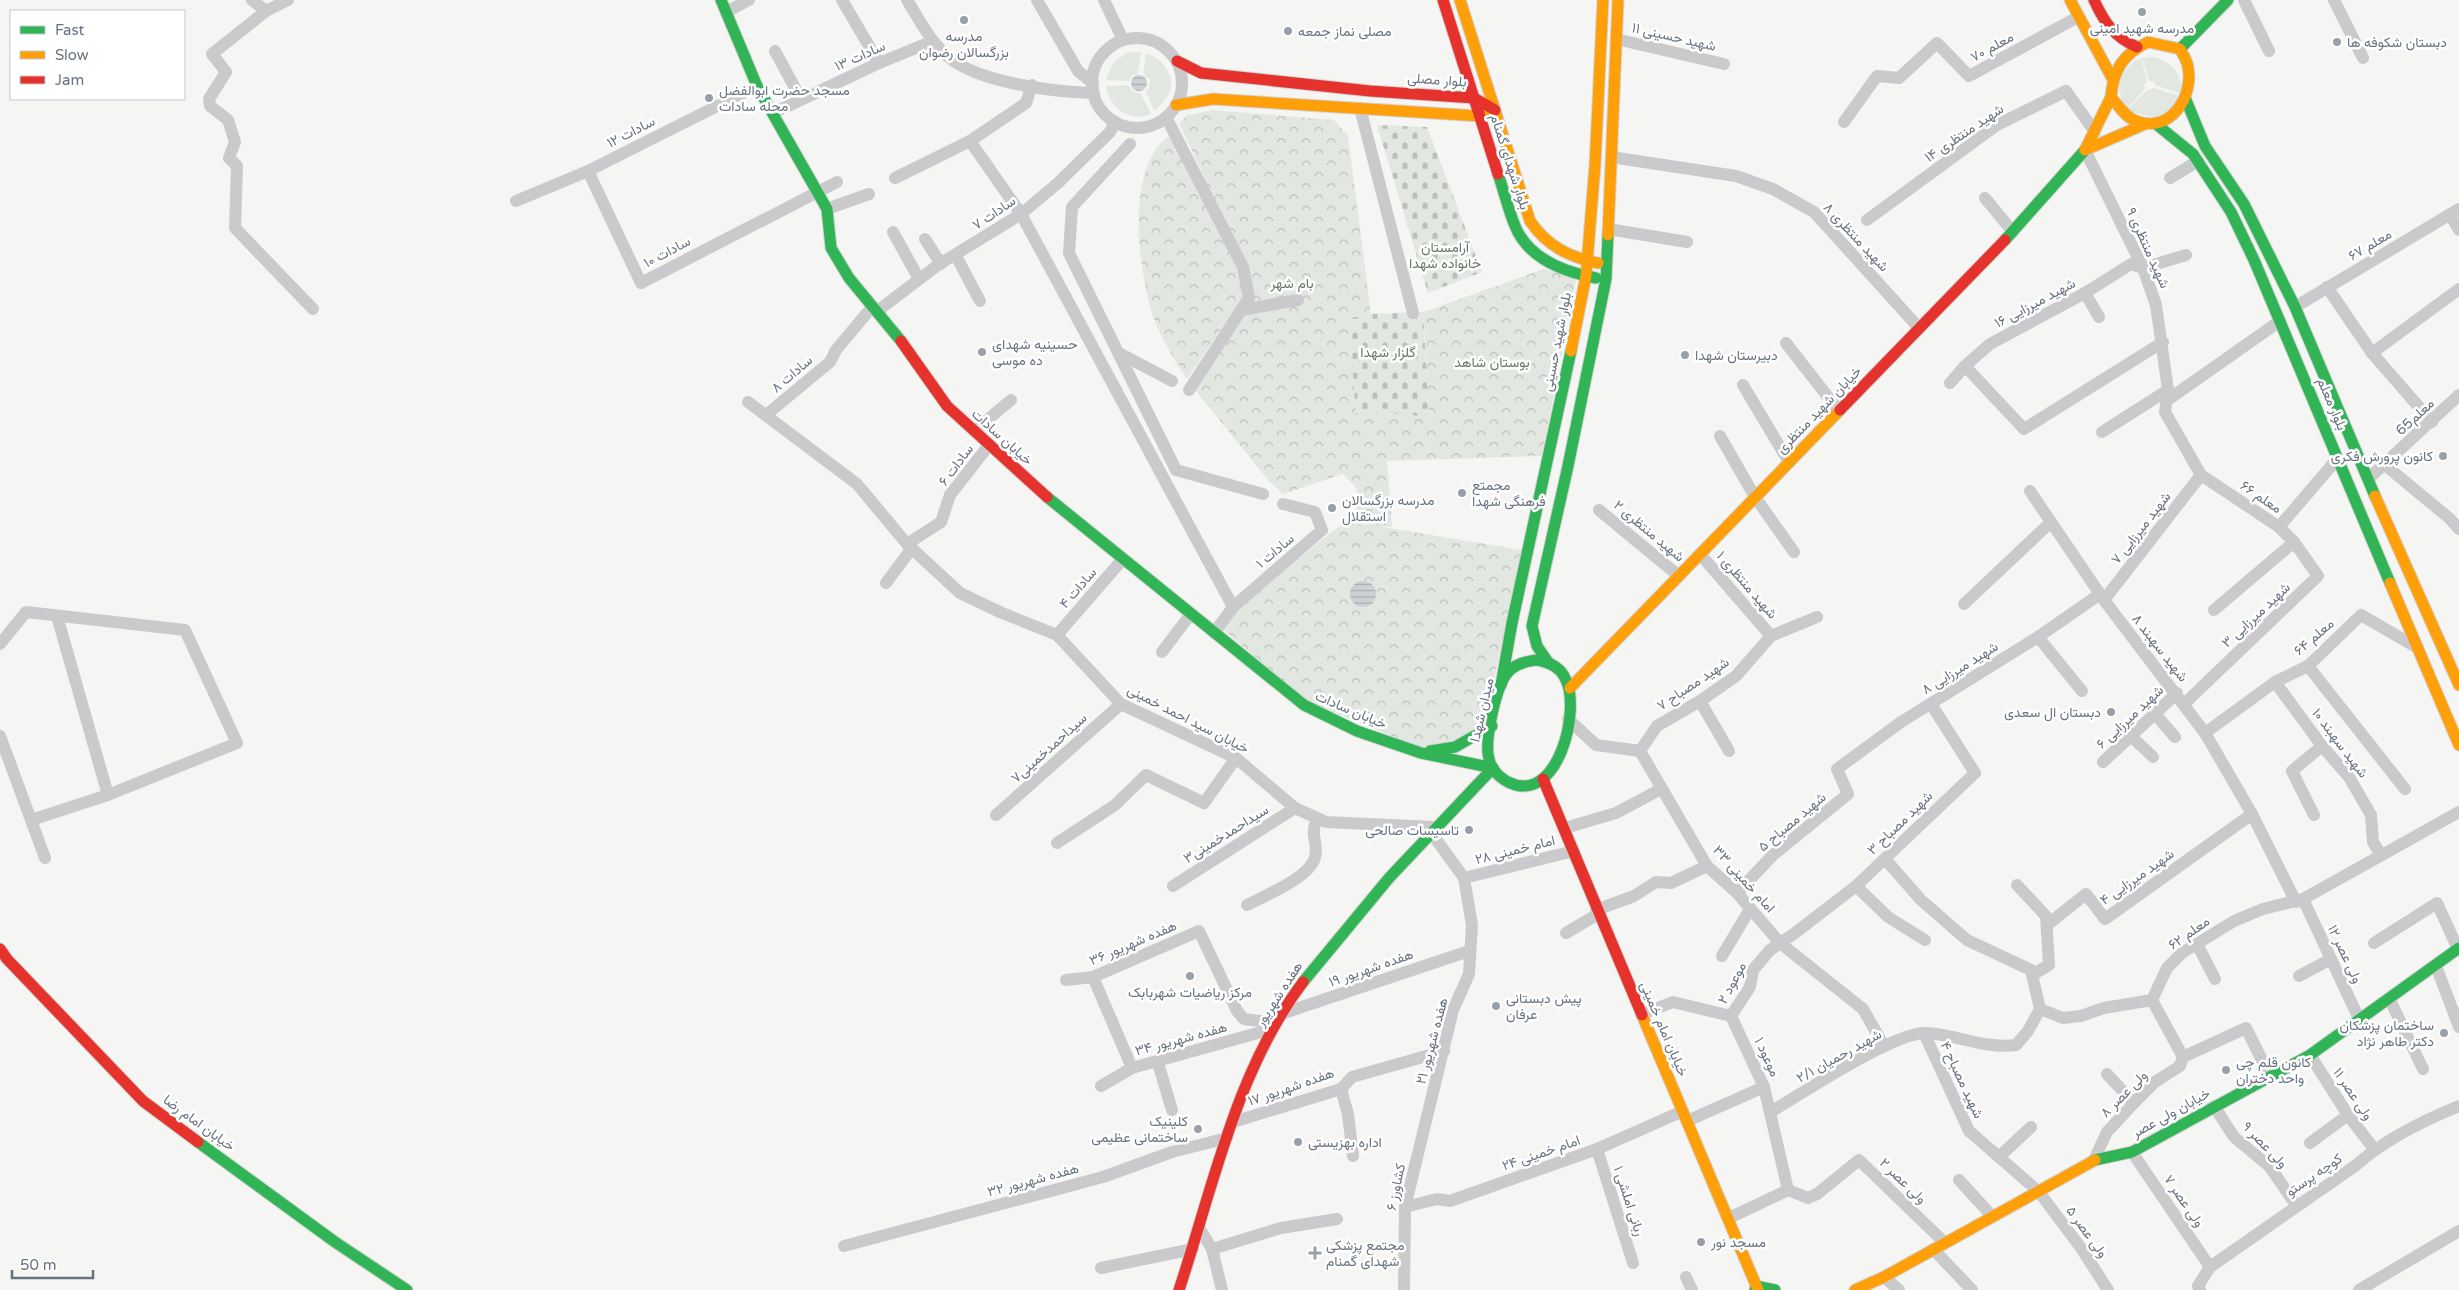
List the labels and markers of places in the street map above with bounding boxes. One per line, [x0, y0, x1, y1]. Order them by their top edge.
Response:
marker: مدرسه شهید امینی [2136, 6, 2148, 18]
marker: مدرسه بزرگسالان رضوان [958, 14, 970, 26]
place label: مدرسه شهید امینی [2090, 20, 2194, 37]
place label: مصلی نماز جمعه [1298, 23, 1391, 40]
marker: مصلی نماز جمعه [1282, 25, 1294, 37]
place label: مدرسه بزرگسالان رضوان [919, 28, 1009, 61]
place label: دبستان شکوفه ها [2347, 34, 2447, 51]
marker: دبستان شکوفه ها [2331, 36, 2343, 48]
place label: مسجد حضرت ابوالفضل محله سادات [719, 82, 850, 115]
marker: مسجد حضرت ابوالفضل محله سادات [703, 92, 715, 104]
place label: حسینیه شهدای ده موسی [992, 336, 1078, 369]
marker: حسینیه شهدای ده موسی [976, 346, 988, 358]
place label: دبیرستان شهدا [1695, 347, 1778, 364]
marker: دبیرستان شهدا [1679, 349, 1691, 361]
place label: کانون پرورش فکری [2331, 448, 2433, 466]
marker: کانون پرورش فکری [2437, 450, 2449, 462]
place label: مجمتع فرهنگی شهدا [1472, 477, 1546, 510]
marker: مجمتع فرهنگی شهدا [1456, 487, 1468, 499]
place label: مدرسه بزرگسالان استقلال [1342, 492, 1435, 526]
marker: مدرسه بزرگسالان استقلال [1326, 502, 1338, 514]
place label: دبستان ال سعدی [2004, 704, 2101, 722]
marker: دبستان ال سعدی [2105, 706, 2117, 718]
place label: تاسیسات صالحی [1365, 822, 1459, 839]
marker: تاسیسات صالحی [1463, 824, 1475, 836]
marker: مرکز ریاضیات شهربابک [1184, 970, 1196, 982]
place label: مرکز ریاضیات شهربابک [1128, 984, 1252, 1001]
place label: پیش دبستانی عرفان [1506, 990, 1582, 1023]
marker: پیش دبستانی عرفان [1490, 1000, 1502, 1012]
place label: ساختمان پزشکان دکتر طاهر نژاد [2340, 1017, 2434, 1050]
marker: ساختمان پزشکان دکتر طاهر نژاد [2438, 1027, 2450, 1039]
place label: کانون قلم چی واحد دختران [2236, 1054, 2311, 1087]
marker: کانون قلم چی واحد دختران [2220, 1064, 2232, 1076]
place label: کلینیک ساختمانی عظیمی [1091, 1113, 1188, 1146]
marker: کلینیک ساختمانی عظیمی [1192, 1123, 1204, 1135]
place label: اداره بهزیستی [1308, 1134, 1382, 1151]
marker: اداره بهزیستی [1292, 1136, 1304, 1148]
place label: مسجد نور [1710, 1234, 1766, 1251]
marker: مسجد نور [1695, 1236, 1707, 1248]
place label: مجتمع پزشکی شهدای گمنام [1326, 1237, 1405, 1270]
marker: مجتمع پزشکی شهدای گمنام [1308, 1246, 1322, 1260]

